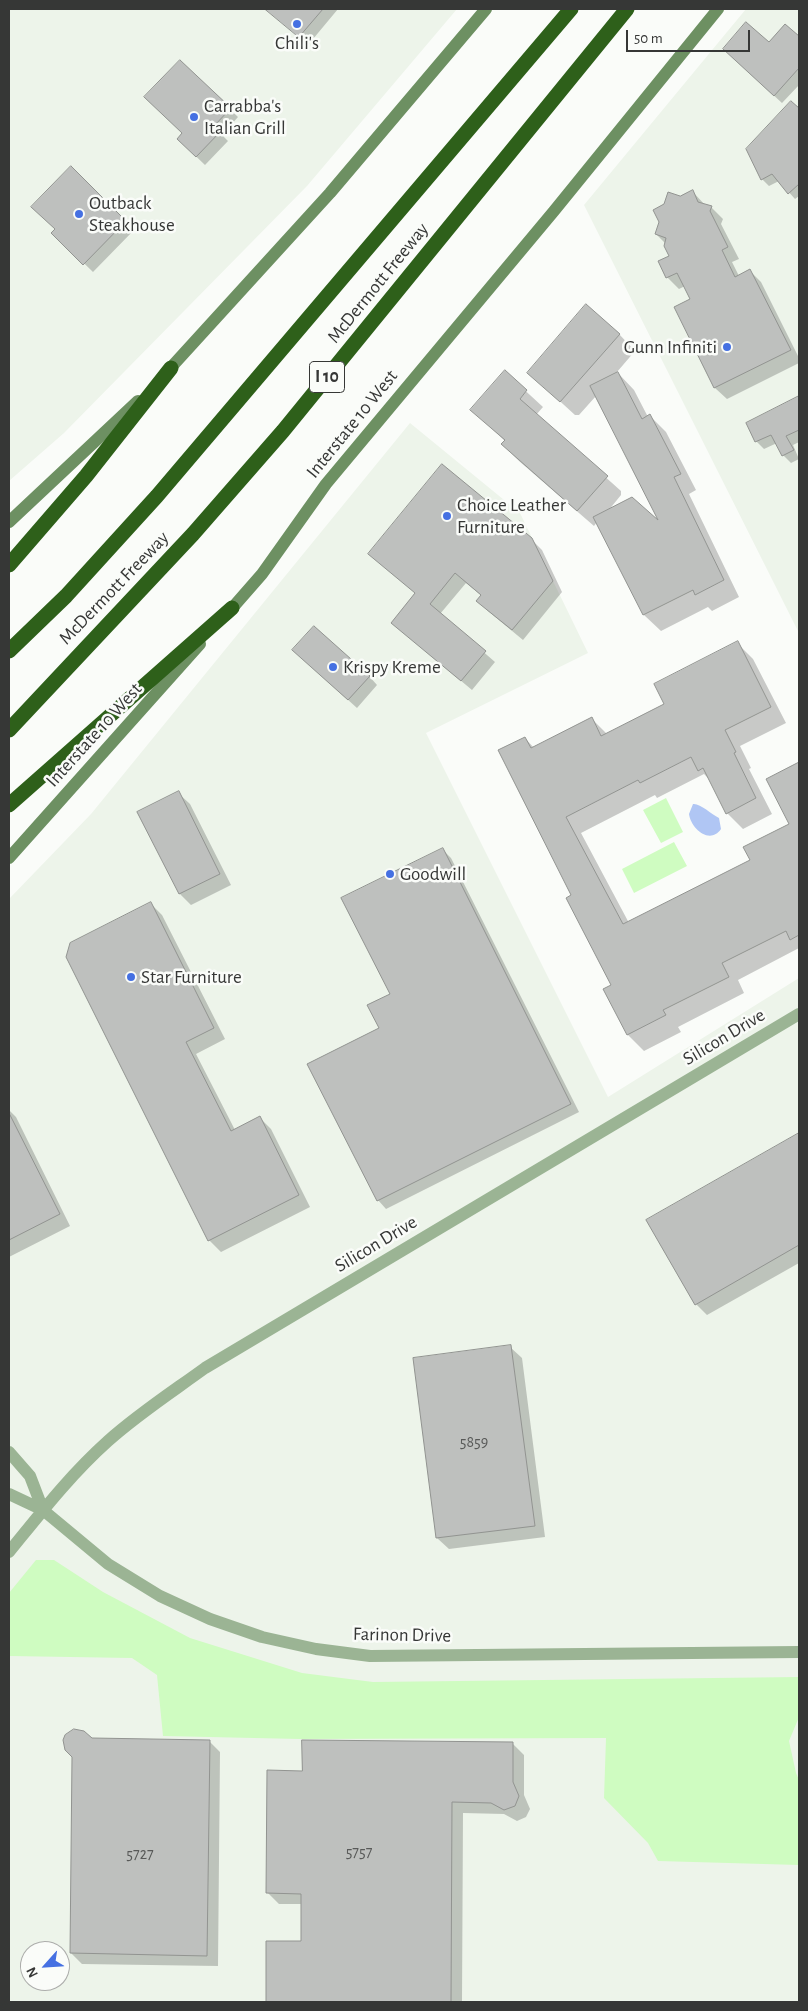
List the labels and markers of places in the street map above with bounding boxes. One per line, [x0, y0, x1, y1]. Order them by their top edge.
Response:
marker: Chili's [291, 18, 303, 30]
place label: Chili's [275, 32, 319, 54]
place label: Carrabba's Italian Grill [204, 95, 286, 139]
marker: Carrabba's Italian Grill [188, 111, 200, 123]
place label: Outback Steakhouse [89, 192, 175, 236]
marker: Outback Steakhouse [73, 208, 85, 220]
place label: Gunn Infiniti [624, 336, 717, 358]
marker: Gunn Infiniti [721, 341, 733, 353]
place label: Choice Leather Furniture [457, 494, 566, 538]
marker: Choice Leather Furniture [441, 510, 453, 522]
place label: Krispy Kreme [343, 656, 441, 678]
marker: Krispy Kreme [327, 661, 339, 673]
place label: Goodwill [400, 863, 466, 885]
marker: Goodwill [384, 868, 396, 880]
place label: Star Furniture [141, 966, 242, 988]
marker: Star Furniture [125, 971, 137, 983]

